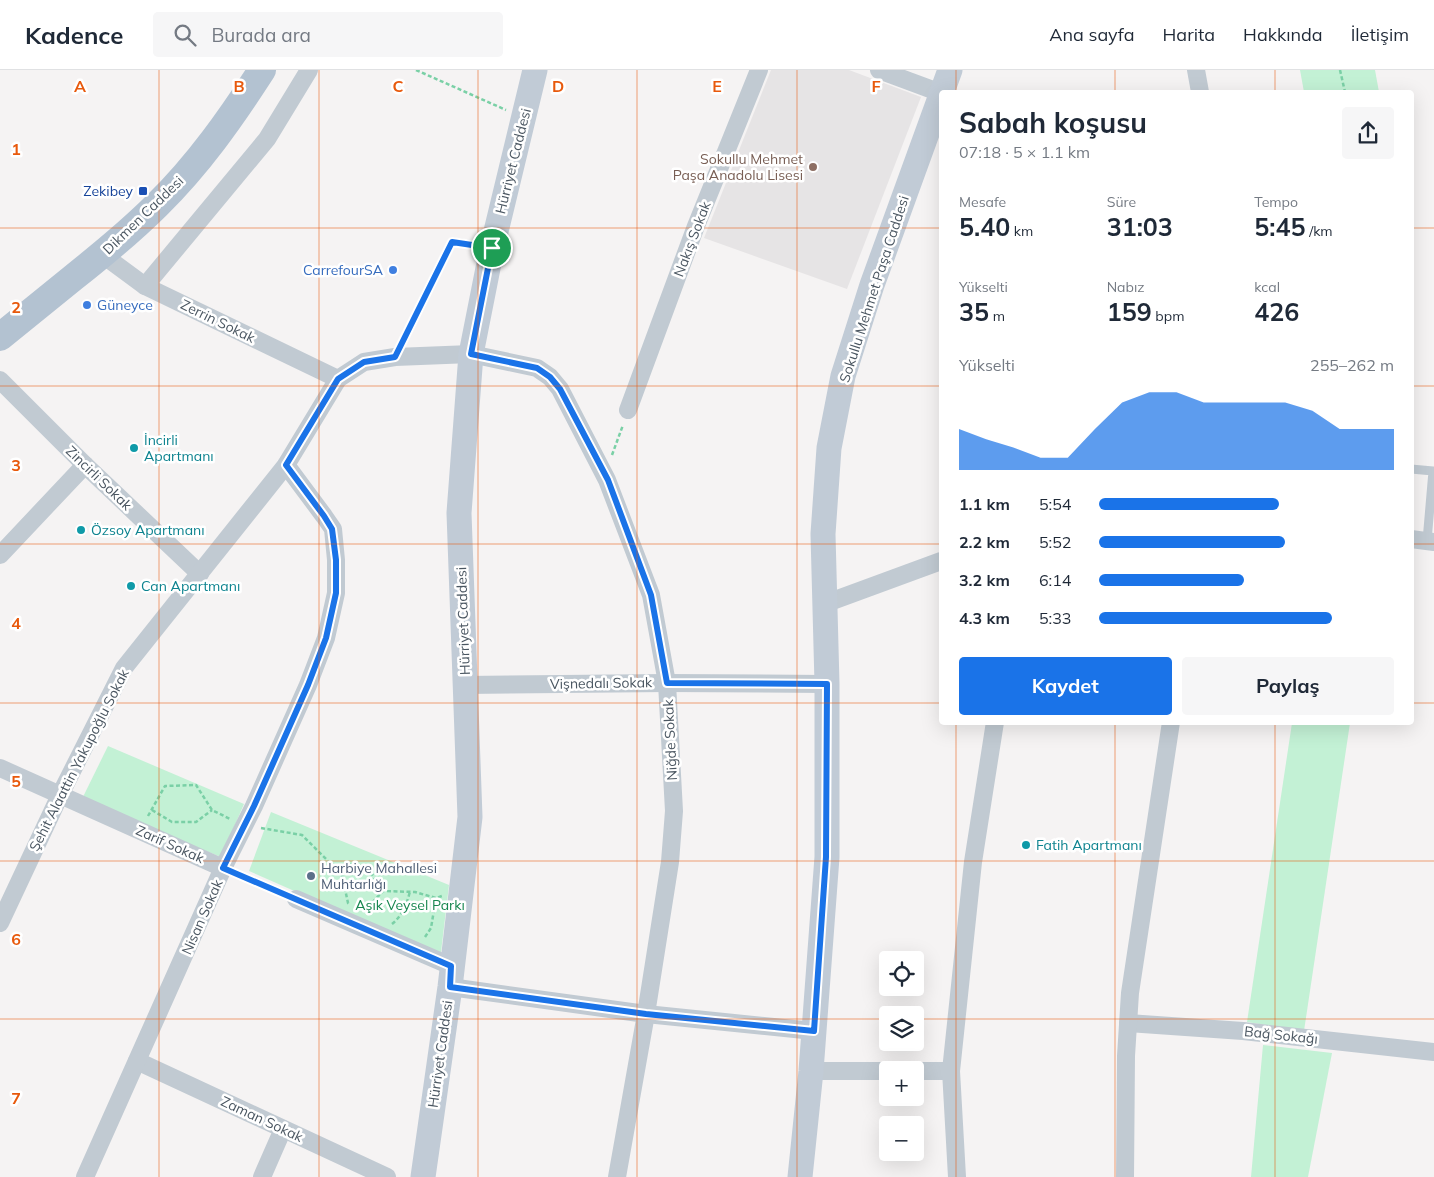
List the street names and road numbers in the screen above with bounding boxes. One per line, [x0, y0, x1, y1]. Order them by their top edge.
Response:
street label: Hürriyet Caddesi [491, 106, 535, 216]
street label: Dikmen Caddesi [99, 172, 187, 258]
street label: Sokullu Mehmet Paşa Caddesi [835, 193, 913, 385]
street label: Nakış Sokak [669, 198, 715, 279]
street label: Zerrin Sokak [178, 295, 259, 347]
street label: Zincirli Sokak [62, 442, 136, 515]
street label: Hürriyet Caddesi [452, 567, 474, 675]
street label: Şehit Alaattin Yakupoğlu Sokak [25, 665, 133, 854]
street label: Vişnedalı Sokak [550, 673, 653, 693]
street label: Niğde Sokak [659, 698, 681, 781]
street label: Zarif Sokak [133, 821, 208, 867]
street label: Nisan Sokak [177, 876, 227, 957]
street label: Hürriyet Caddesi [424, 999, 456, 1109]
street label: Bağ Sokağı [1243, 1022, 1319, 1048]
street label: Zaman Sokak [218, 1092, 307, 1146]

